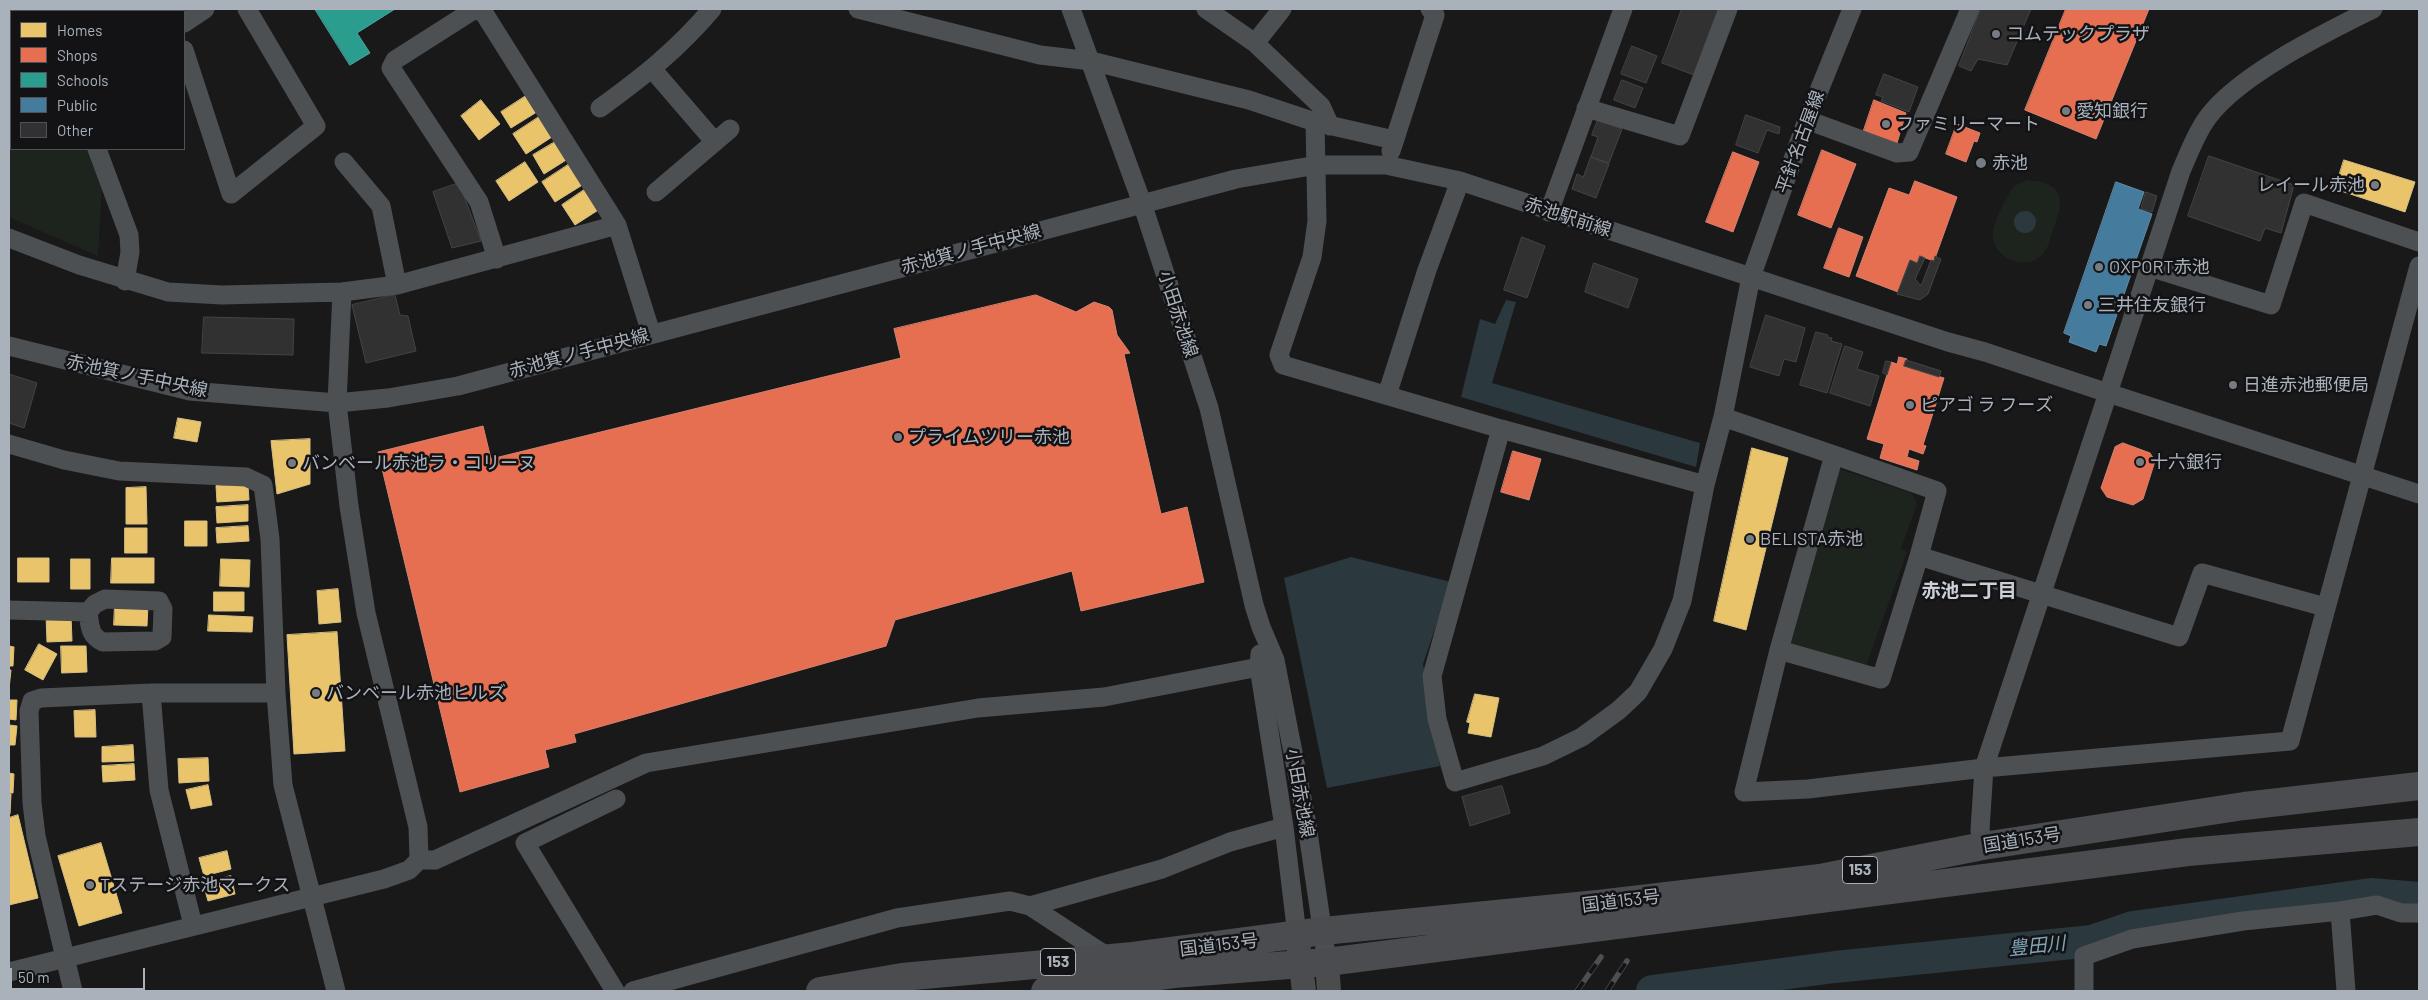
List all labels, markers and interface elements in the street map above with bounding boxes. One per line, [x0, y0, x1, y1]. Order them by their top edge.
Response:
legend [10, 10, 185, 150]
text: Homes [57, 21, 102, 39]
place label: コムテックプラザ [2006, 23, 2150, 45]
marker: コムテックプラザ [1990, 28, 2002, 40]
text: Shops [57, 46, 97, 64]
text: Schools [57, 71, 109, 89]
street label: 平針名古屋線 [1771, 88, 1829, 196]
text: Public [57, 96, 97, 114]
place label: 愛知銀行 [2076, 100, 2148, 122]
marker: 愛知銀行 [2060, 105, 2072, 117]
place label: ファミリーマート [1896, 113, 2040, 135]
marker: ファミリーマート [1880, 118, 1892, 130]
text: Other [57, 121, 93, 139]
place label: 赤池 [1992, 152, 2028, 174]
marker: 赤池 [1974, 156, 1988, 170]
place label: レイール赤池 [2257, 174, 2365, 196]
marker: レイール赤池 [2369, 179, 2381, 191]
street label: 赤池駅前線 [1522, 193, 1614, 241]
street label: 赤池箕ノ手中央線 [899, 220, 1043, 278]
place label: OXPORT赤池 [2109, 256, 2210, 278]
marker: OXPORT赤池 [2093, 261, 2105, 273]
street label: 小田赤池線 [1154, 268, 1202, 360]
place label: 三井住友銀行 [2098, 294, 2206, 316]
marker: 三井住友銀行 [2082, 299, 2094, 311]
street label: 赤池箕ノ手中央線 [507, 324, 651, 382]
street label: 赤池箕ノ手中央線 [64, 350, 210, 402]
place label: 日進赤池郵便局 [2243, 374, 2369, 396]
marker: 日進赤池郵便局 [2227, 379, 2239, 391]
place label: ピアゴ ラ フーズ [1920, 394, 2053, 416]
marker: ピアゴ ラ フーズ [1904, 399, 1916, 411]
place label: プライムツリー赤池 [908, 426, 1070, 448]
marker: プライムツリー赤池 [892, 431, 904, 443]
place label: 十六銀行 [2150, 451, 2222, 473]
place label: バンベール赤池ラ・コリーヌ [302, 452, 536, 474]
marker: 十六銀行 [2134, 456, 2146, 468]
marker: バンベール赤池ラ・コリーヌ [286, 457, 298, 469]
place label: BELISTA赤池 [1760, 528, 1863, 550]
marker: BELISTA赤池 [1744, 533, 1756, 545]
district label: 赤池二丁目 [1922, 580, 2016, 602]
place label: バンベール赤池ヒルズ [326, 682, 506, 704]
marker: バンベール赤池ヒルズ [310, 687, 322, 699]
street label: 小田赤池線 [1282, 747, 1318, 839]
street label: 国道153号 [1981, 823, 2063, 857]
road number: 153 [1842, 856, 1878, 884]
place label: Tステージ赤池マークス [100, 874, 290, 896]
marker: Tステージ赤池マークス [84, 879, 96, 891]
street label: 国道153号 [1581, 885, 1661, 917]
street label: 国道153号 [1179, 929, 1259, 961]
water label: 豊田川 [2007, 932, 2067, 960]
road number: 153 [1040, 949, 1076, 976]
scale bar [12, 958, 148, 990]
text: 50 m [18, 968, 50, 986]

